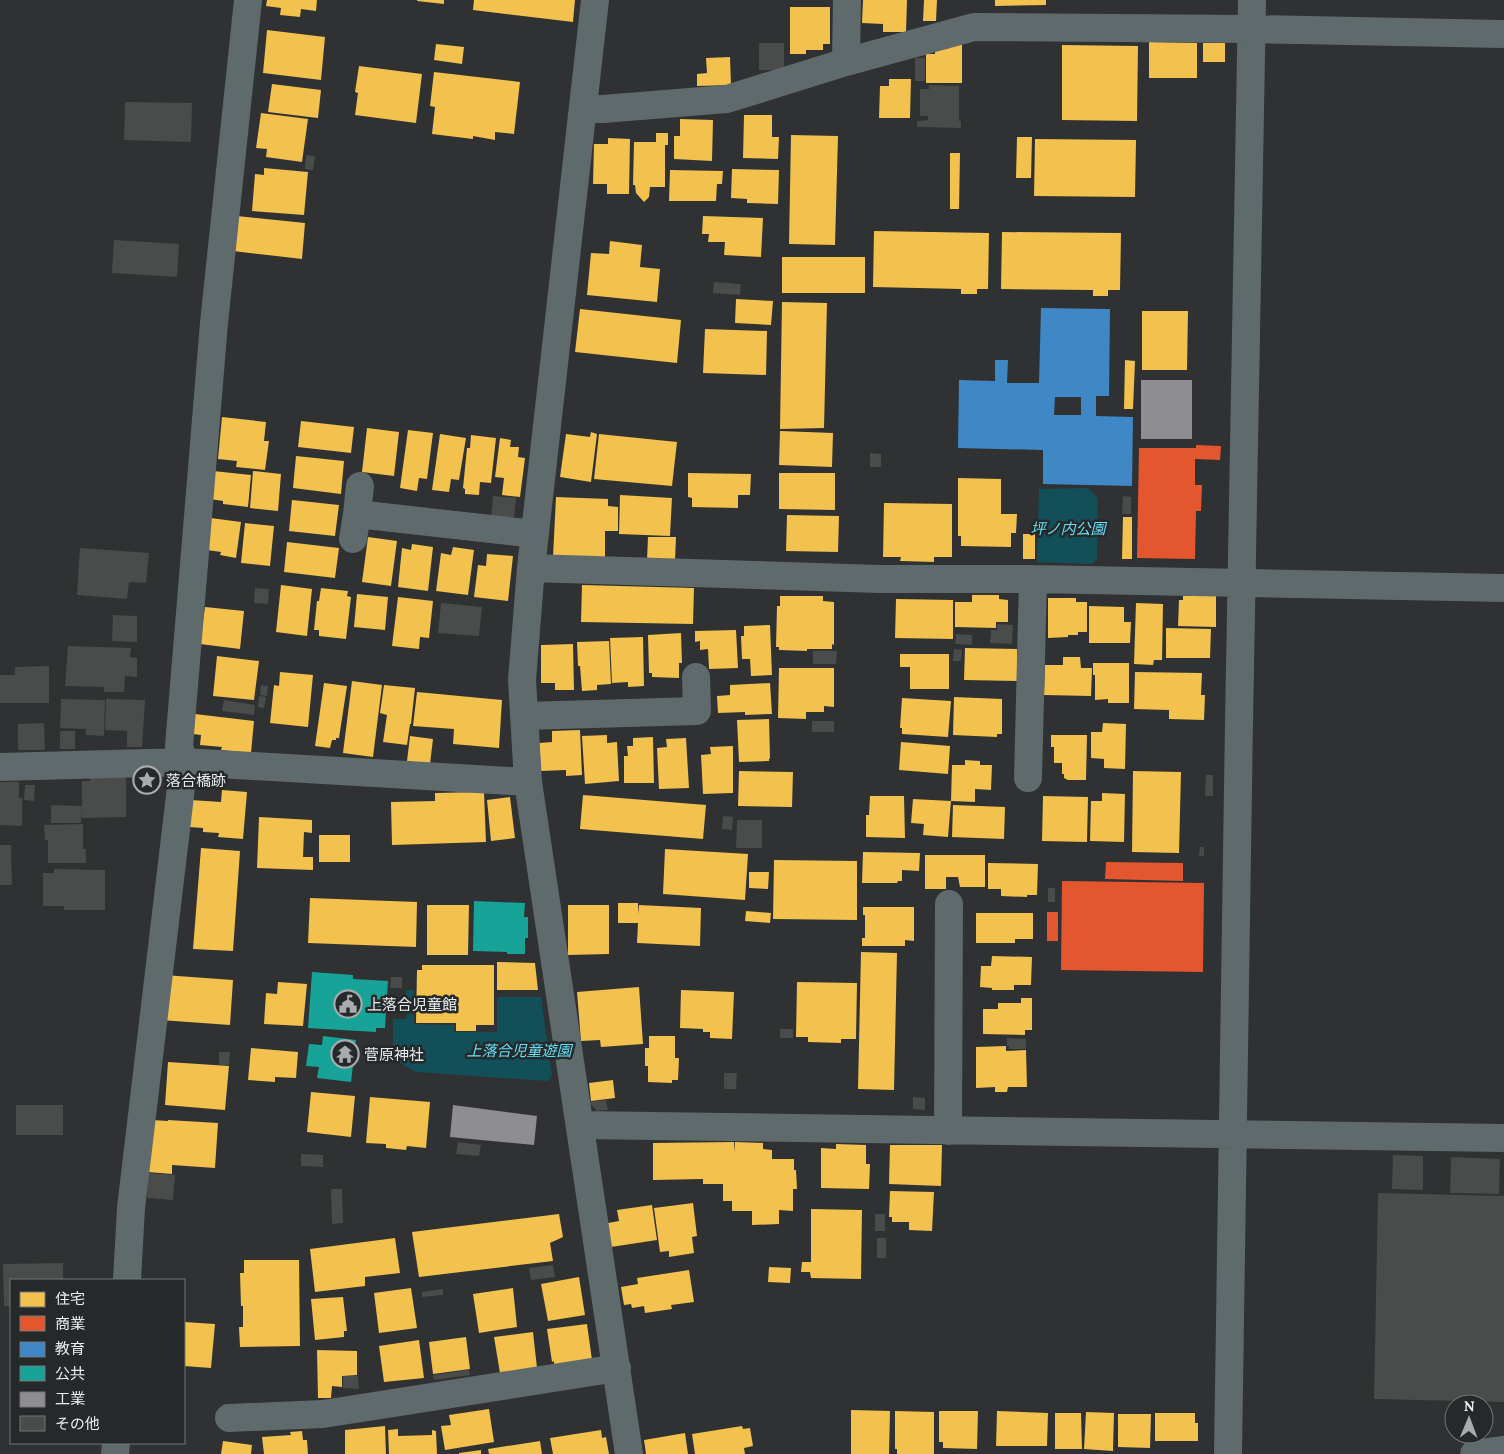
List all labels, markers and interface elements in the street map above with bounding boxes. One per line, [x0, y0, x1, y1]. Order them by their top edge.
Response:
park label: 坪ノ内公園 [1030, 519, 1107, 538]
place icon: 落合橋跡 [132, 765, 162, 795]
place label: 落合橋跡 [166, 771, 226, 790]
public building icon: 上落合児童館 [333, 989, 363, 1019]
place label: 上落合児童館 [367, 995, 457, 1014]
temple icon: 菅原神社 [330, 1039, 360, 1069]
park label: 上落合児童遊園 [466, 1041, 573, 1060]
place label: 菅原神社 [364, 1045, 424, 1064]
legend [10, 1279, 185, 1444]
text: 住宅 [55, 1289, 85, 1308]
text: 商業 [55, 1314, 85, 1333]
text: 教育 [55, 1339, 85, 1358]
text: 公共 [55, 1364, 85, 1383]
text: 工業 [55, 1389, 85, 1408]
north arrow [1444, 1394, 1494, 1444]
text: N [1464, 1397, 1475, 1415]
text: その他 [55, 1414, 100, 1433]

